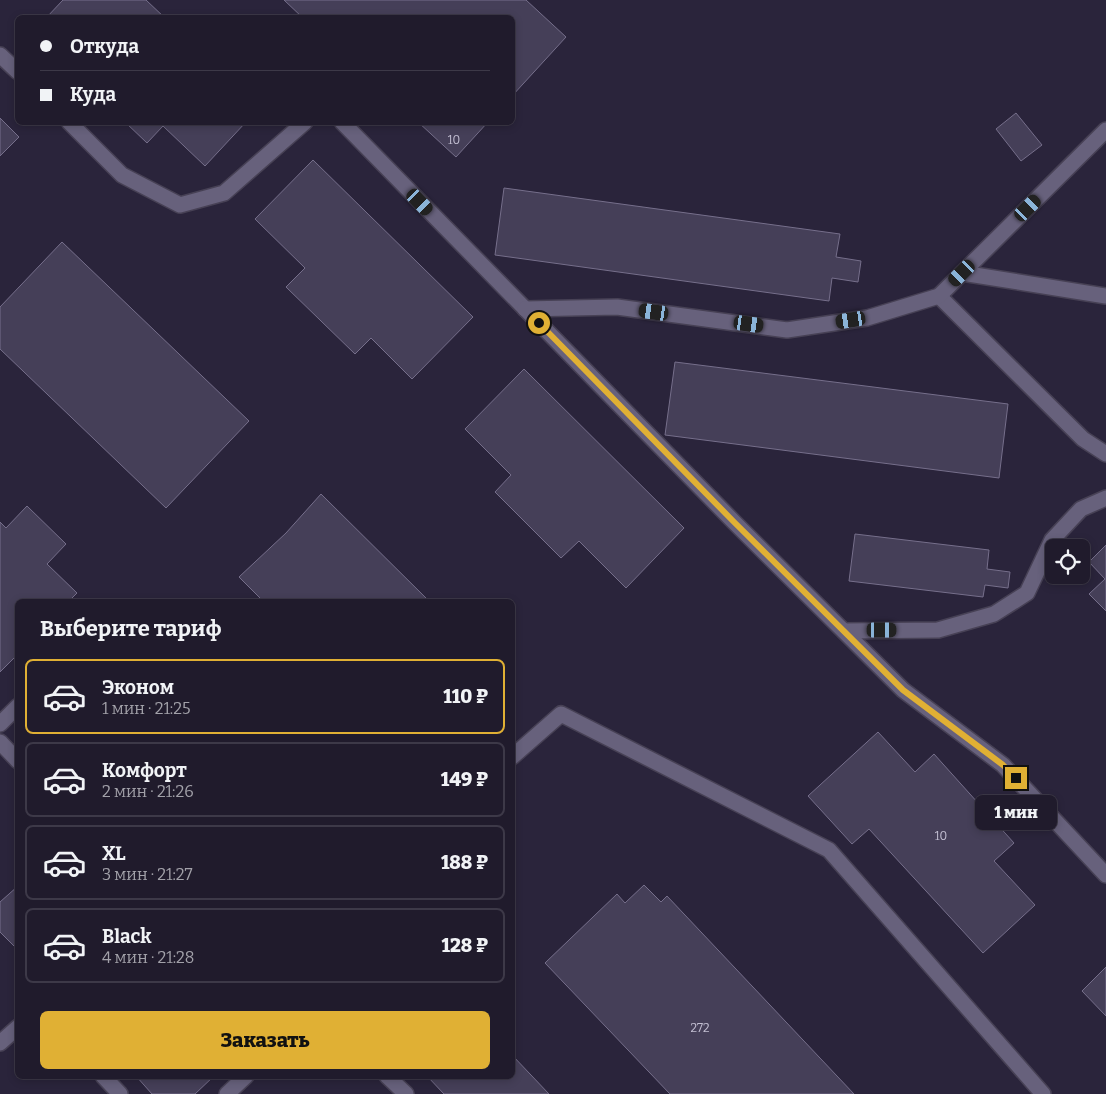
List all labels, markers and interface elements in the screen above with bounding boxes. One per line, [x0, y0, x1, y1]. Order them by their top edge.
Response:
text: Откуда [70, 35, 139, 58]
text: Куда [70, 83, 116, 106]
house number: 10 [448, 133, 460, 147]
car [404, 186, 435, 218]
car [1012, 192, 1043, 224]
car [946, 257, 977, 289]
car [638, 302, 669, 322]
car [835, 310, 866, 330]
route start [528, 312, 550, 334]
car [733, 314, 764, 334]
map controls [1045, 539, 1090, 584]
button: locate [1045, 539, 1090, 584]
text: Выберите тариф [40, 615, 221, 642]
car [867, 623, 897, 638]
icon: car [42, 674, 87, 719]
text: Эконом [102, 676, 174, 699]
text: 110 ₽ [443, 685, 488, 708]
text: 1 мин · 21:25 [102, 699, 191, 718]
icon: car [42, 757, 87, 802]
text: Комфорт [102, 759, 187, 782]
route end [1005, 767, 1027, 789]
text: 149 ₽ [441, 768, 488, 791]
text: 2 мин · 21:26 [102, 782, 194, 801]
callout: 1 мин [975, 796, 1057, 830]
text: 1 мин [994, 803, 1038, 822]
house number: 10 [935, 829, 947, 843]
icon: car [42, 840, 87, 885]
text: XL [102, 842, 126, 865]
text: 188 ₽ [441, 851, 488, 874]
text: 3 мин · 21:27 [102, 865, 192, 884]
icon: car [42, 923, 87, 968]
text: Black [102, 925, 152, 948]
text: 128 ₽ [441, 934, 488, 957]
text: 4 мин · 21:28 [102, 948, 194, 967]
button: Заказать [40, 1011, 490, 1069]
house number: 272 [691, 1021, 709, 1035]

